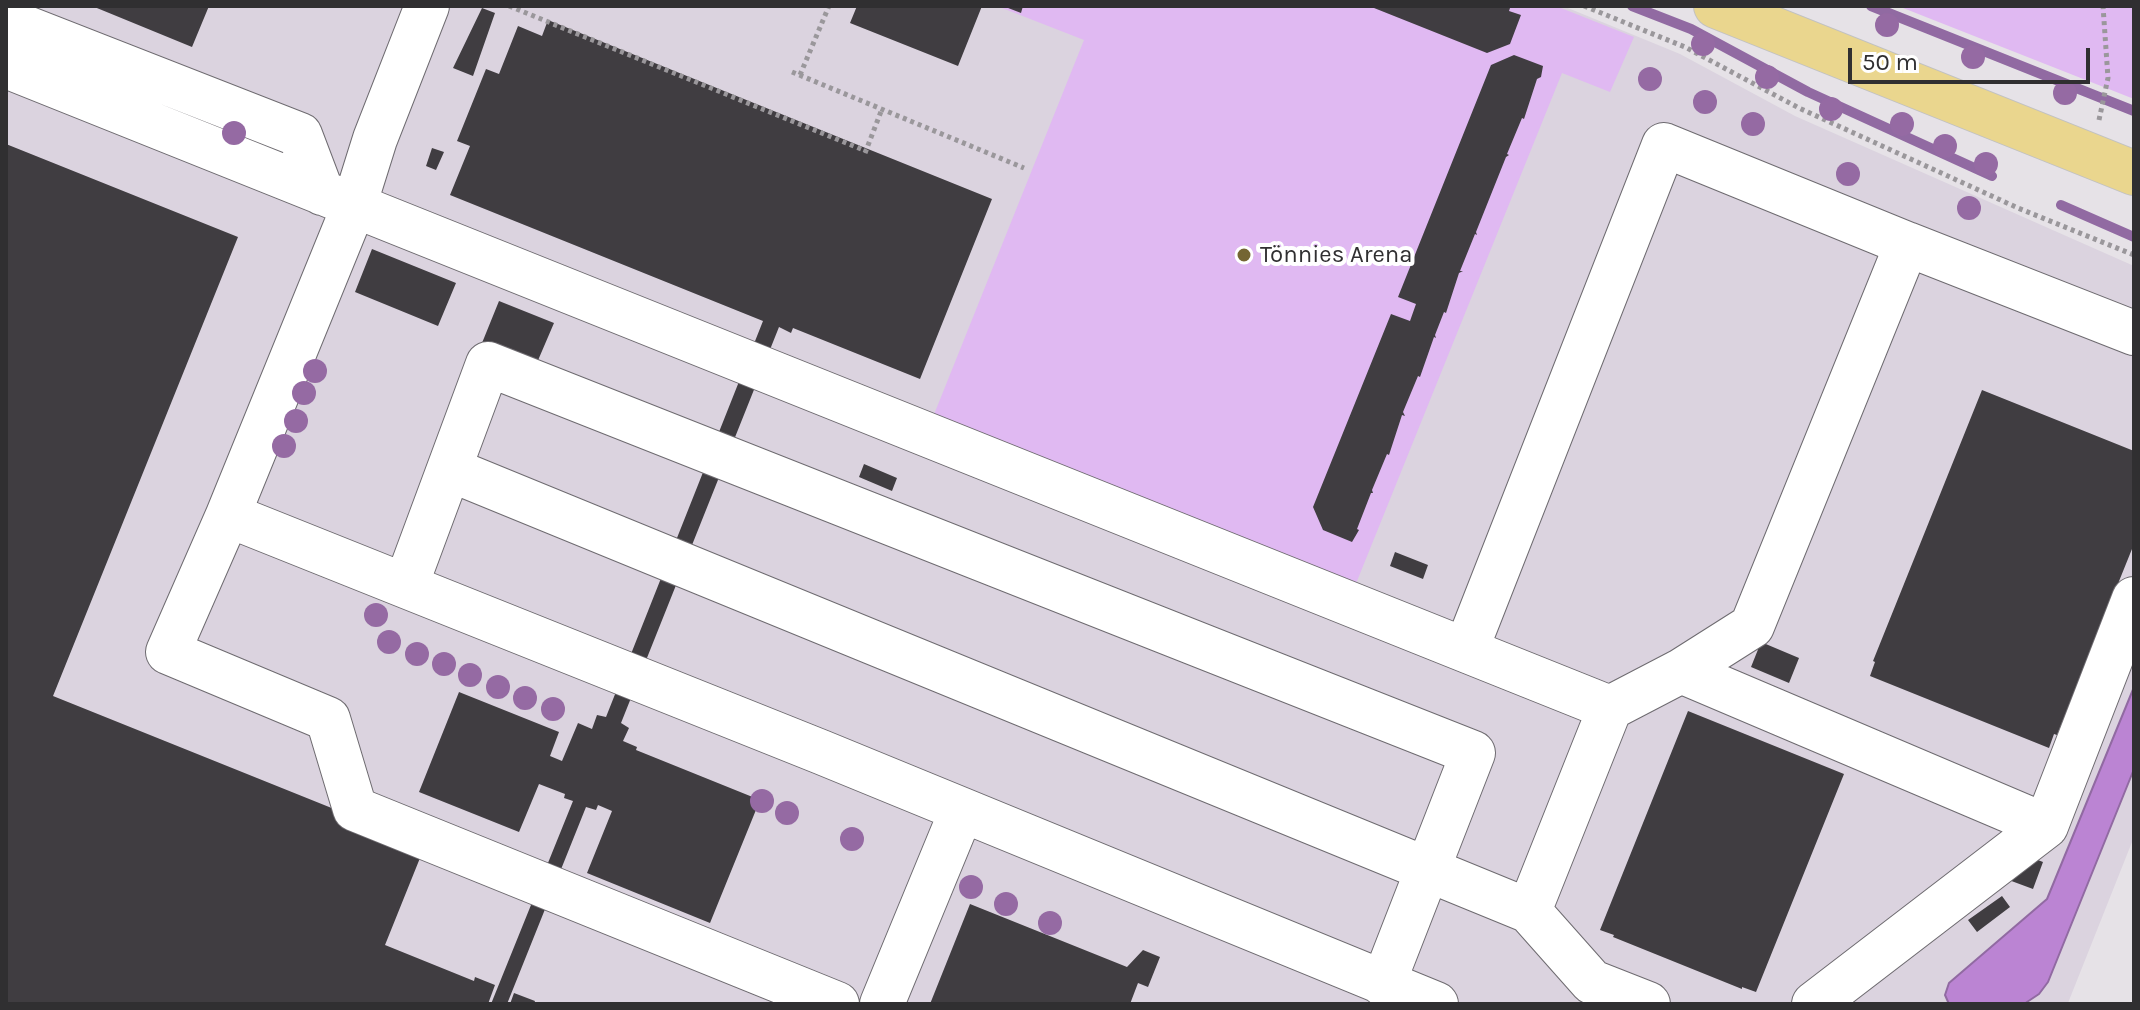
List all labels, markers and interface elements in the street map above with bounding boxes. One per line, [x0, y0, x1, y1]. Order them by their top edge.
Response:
scale bar [1852, 32, 2094, 82]
text: 50 m [1862, 48, 1918, 76]
place label: Tönnies Arena [1260, 241, 1412, 269]
marker: Tönnies Arena [1235, 246, 1253, 264]

